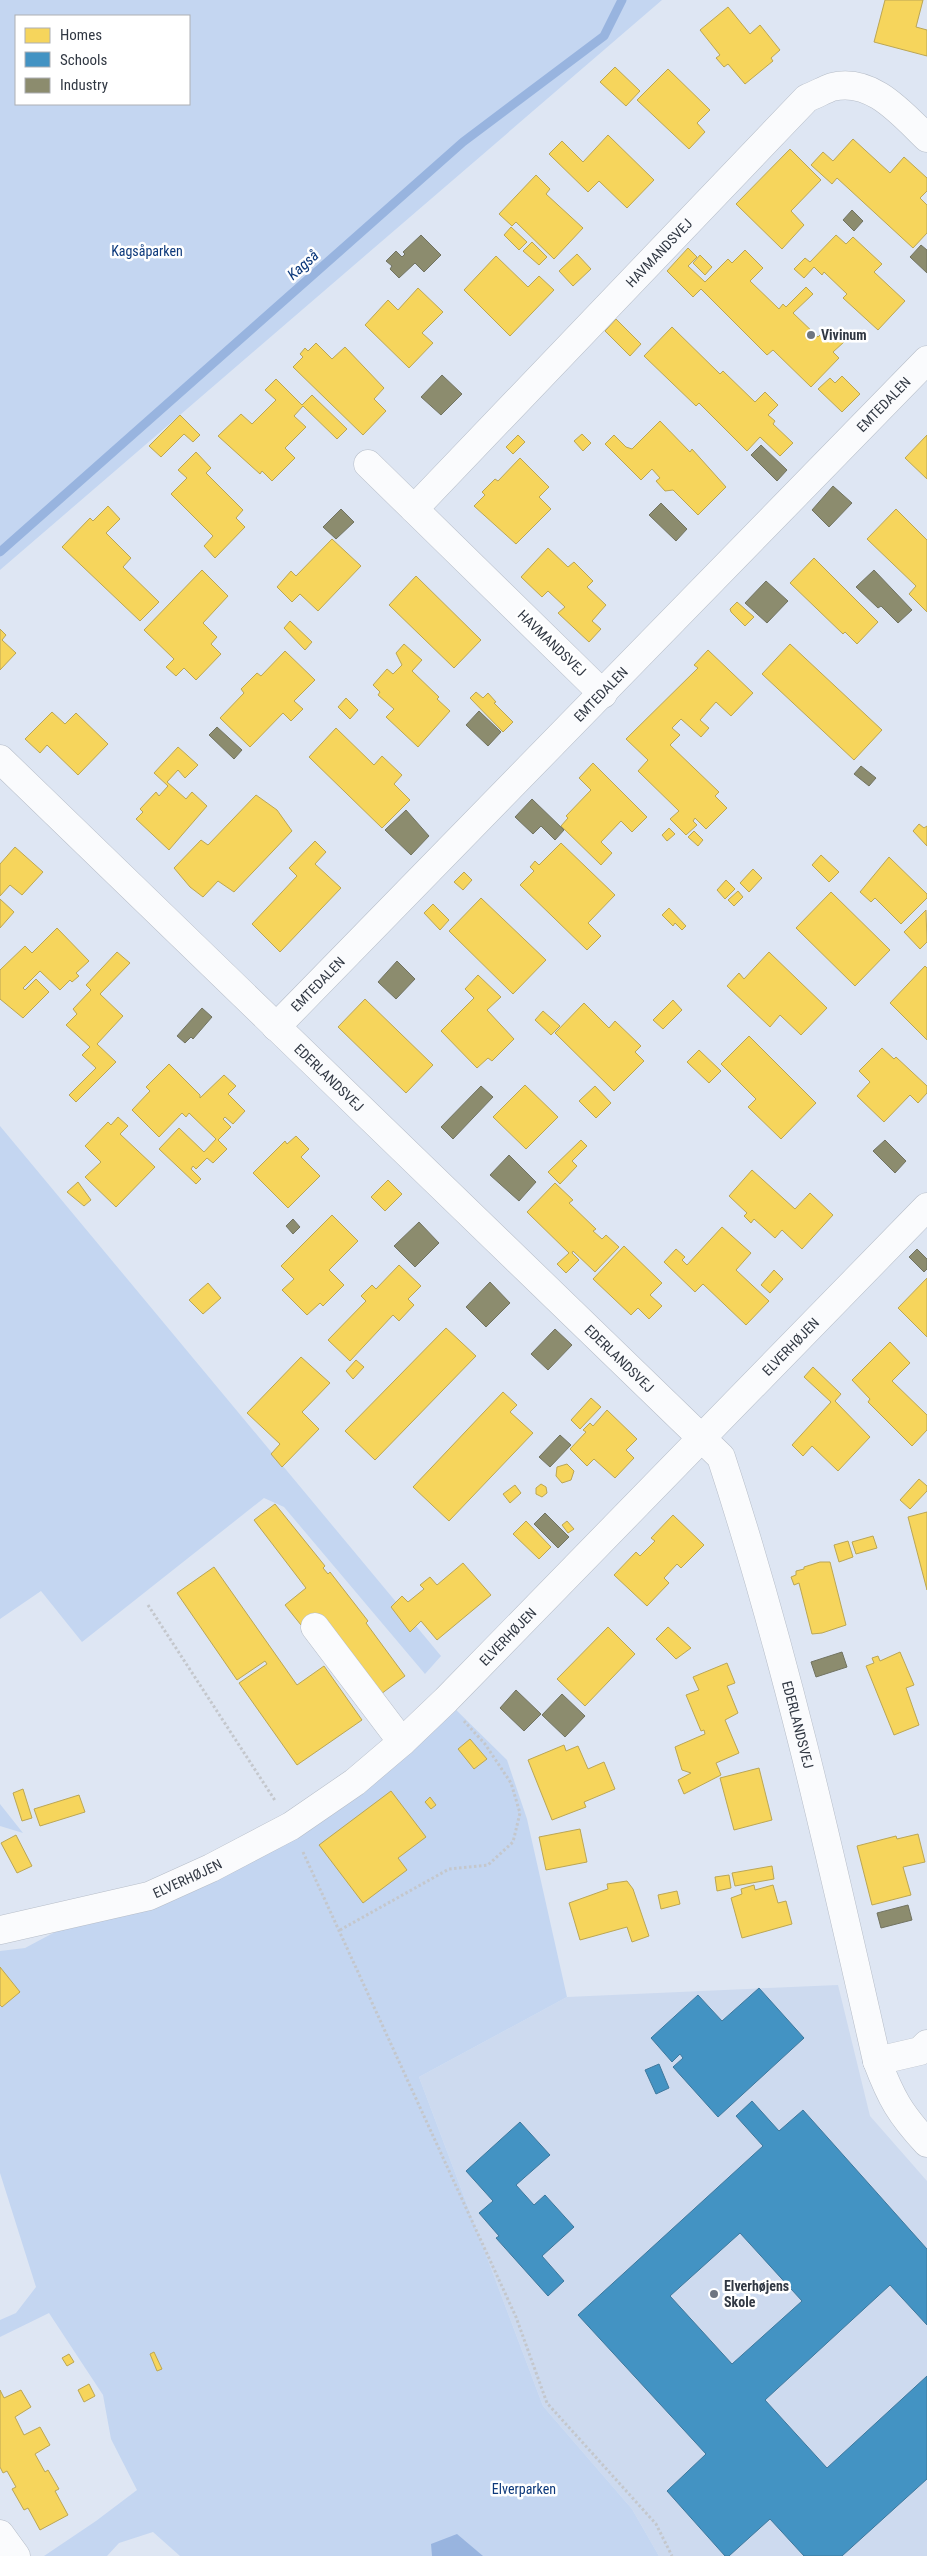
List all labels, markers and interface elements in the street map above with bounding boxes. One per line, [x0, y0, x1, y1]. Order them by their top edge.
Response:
legend [15, 15, 190, 105]
text: Homes [60, 26, 102, 44]
text: Schools [60, 51, 107, 69]
text: Industry [60, 76, 108, 94]
street label: HAVMANDSVEJ [623, 215, 695, 290]
park label: Kagsåparken [111, 243, 183, 259]
water label: Kagså [284, 246, 322, 284]
place label: Vivinum [821, 327, 867, 343]
marker: Vivinum [805, 329, 817, 341]
street label: EMTEDALEN [854, 374, 914, 435]
street label: HAVMANDSVEJ [515, 607, 589, 679]
street label: EMTEDALEN [571, 664, 631, 725]
street label: EMTEDALEN [288, 953, 348, 1015]
street label: EDERLANDSVEJ [291, 1041, 367, 1115]
street label: ELVERHØJEN [759, 1315, 822, 1379]
street label: EDERLANDSVEJ [581, 1322, 657, 1396]
street label: ELVERHØJEN [476, 1604, 540, 1669]
street label: EDERLANDSVEJ [779, 1679, 817, 1770]
street label: ELVERHØJEN [150, 1856, 225, 1901]
place label: Elverhøjens Skole [724, 2278, 789, 2310]
marker: Elverhøjens Skole [708, 2288, 720, 2300]
park label: Elverparken [492, 2481, 556, 2497]

